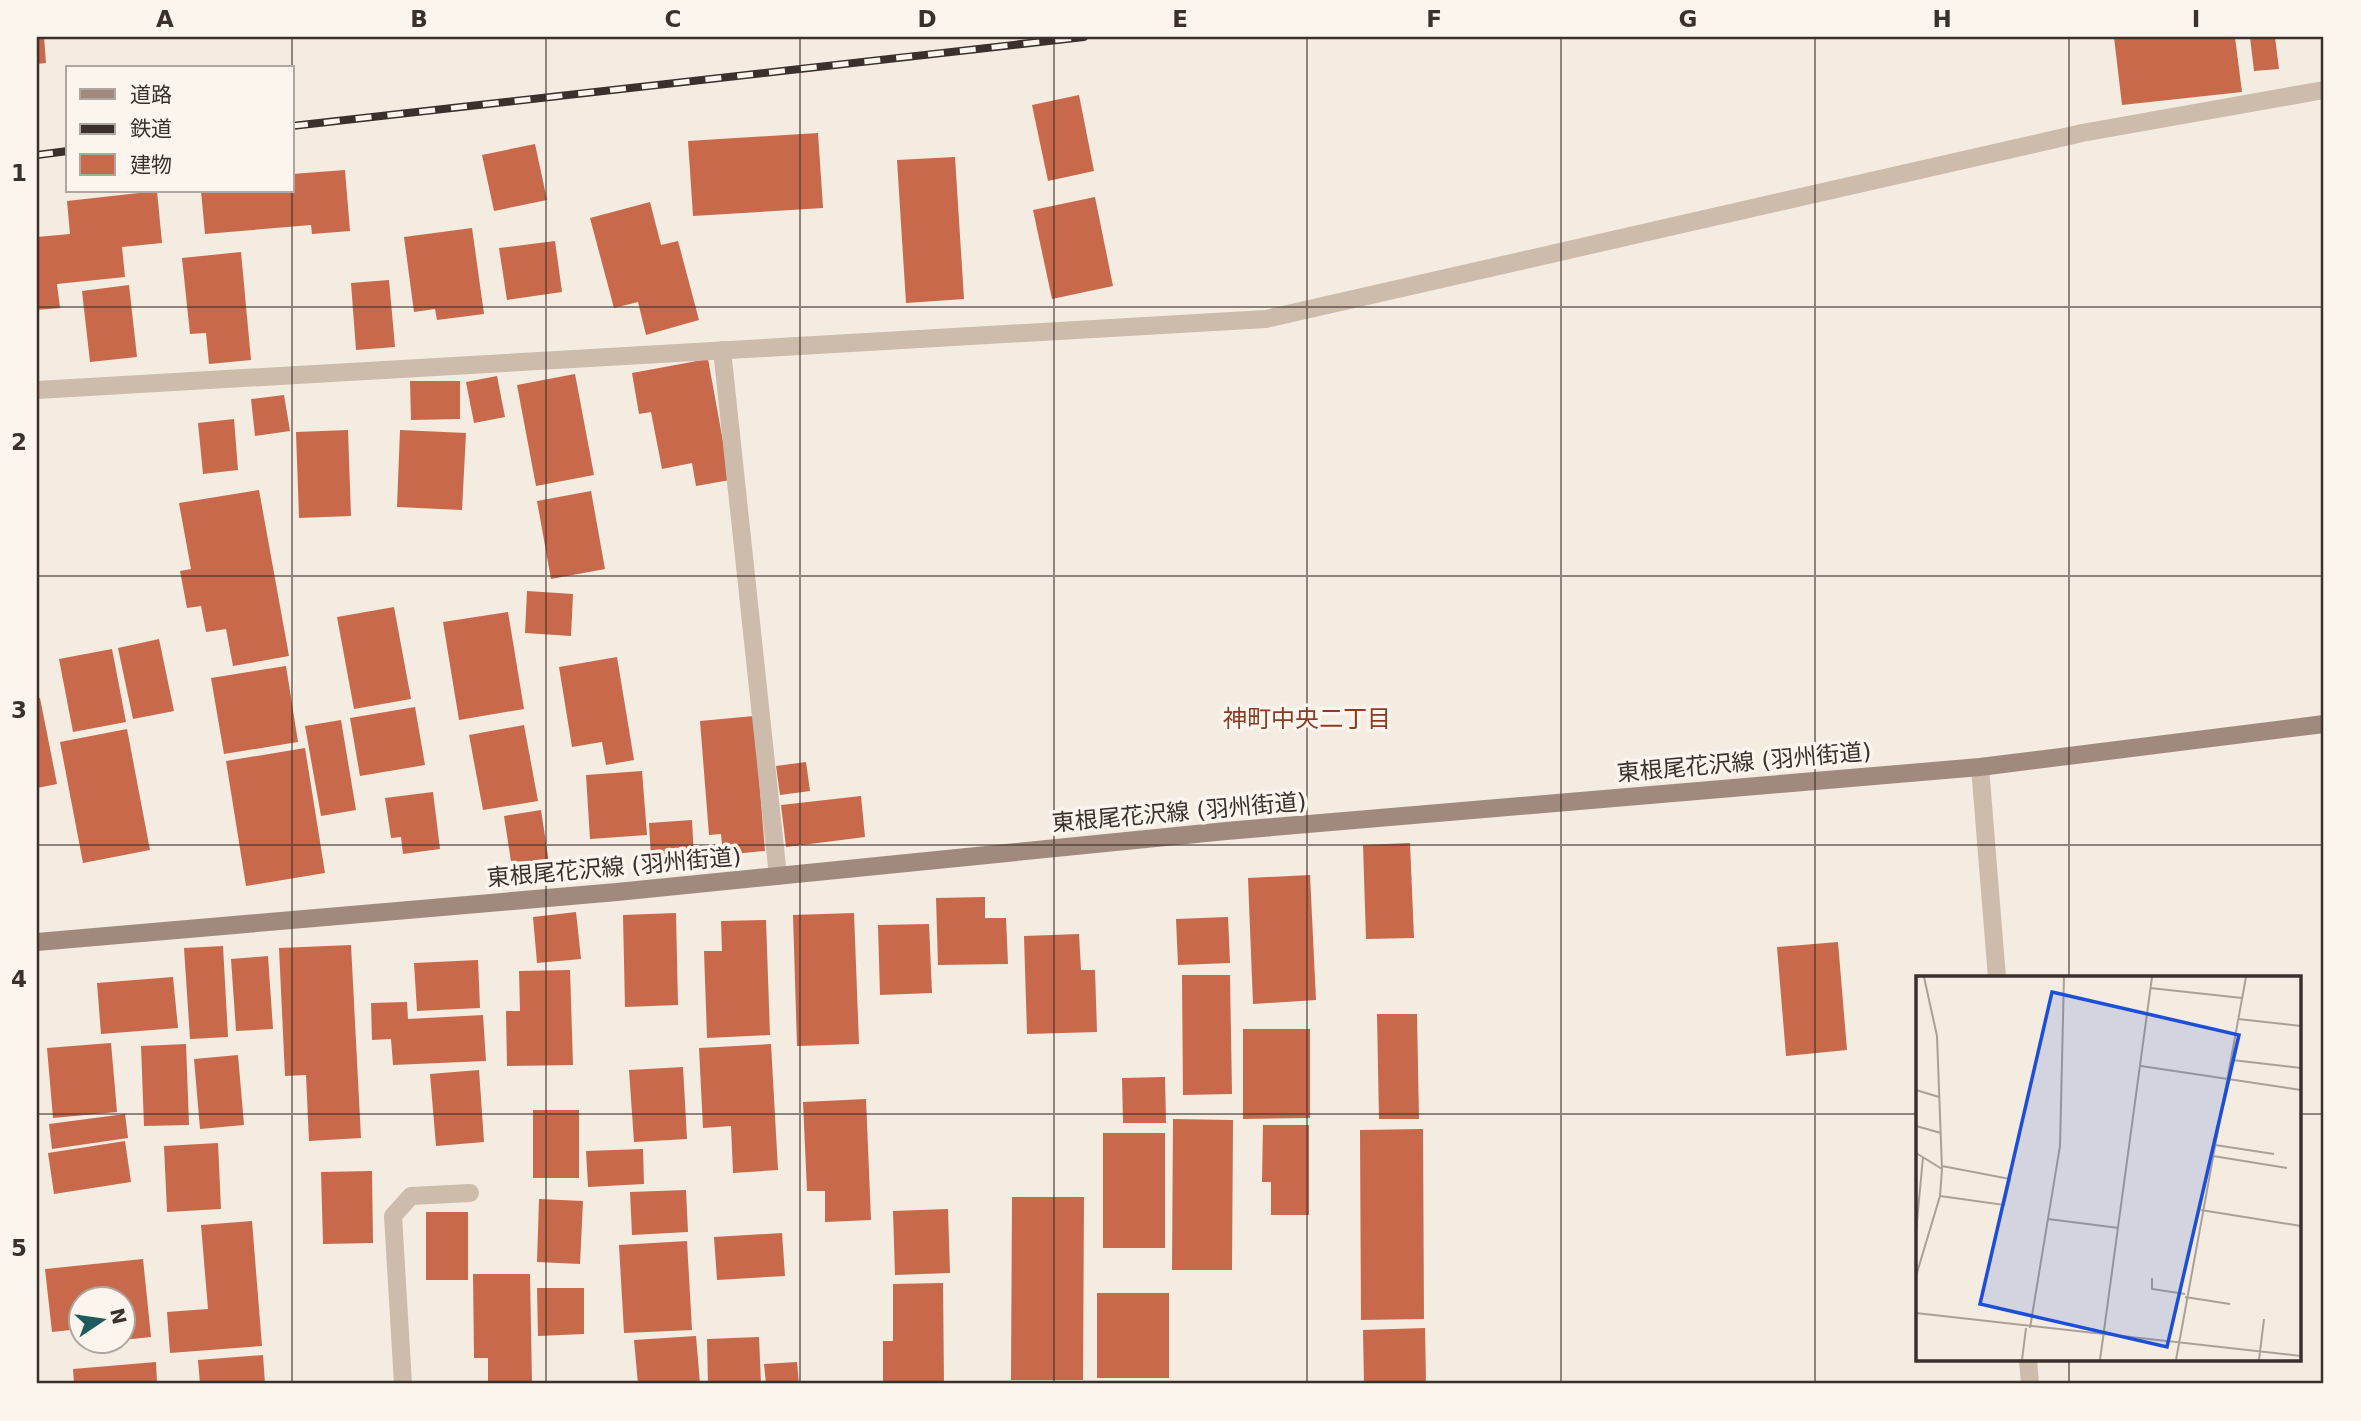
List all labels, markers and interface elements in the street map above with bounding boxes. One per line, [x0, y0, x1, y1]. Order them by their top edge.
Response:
text: A [156, 6, 174, 32]
text: B [410, 6, 428, 32]
text: C [665, 6, 681, 32]
text: D [917, 6, 937, 32]
text: E [1172, 6, 1188, 32]
text: F [1426, 6, 1442, 32]
text: G [1679, 6, 1697, 32]
text: H [1932, 6, 1952, 32]
text: I [2192, 6, 2200, 32]
legend [66, 66, 294, 192]
text: 道路 [130, 83, 172, 107]
text: 鉄道 [130, 117, 172, 141]
text: 建物 [130, 153, 172, 177]
text: 1 [11, 160, 27, 186]
text: 2 [11, 429, 27, 455]
text: 3 [11, 697, 27, 723]
district label: 神町中央二丁目 [1223, 705, 1391, 733]
street label: 東根尾花沢線 (羽州街道) [1616, 738, 1872, 786]
street label: 東根尾花沢線 (羽州街道) [1051, 788, 1307, 836]
street label: 東根尾花沢線 (羽州街道) [486, 843, 742, 891]
text: 4 [11, 966, 27, 992]
inset map [1916, 976, 2302, 1362]
text: 5 [11, 1235, 27, 1261]
north arrow [66, 1284, 136, 1354]
text: N [106, 1306, 131, 1326]

